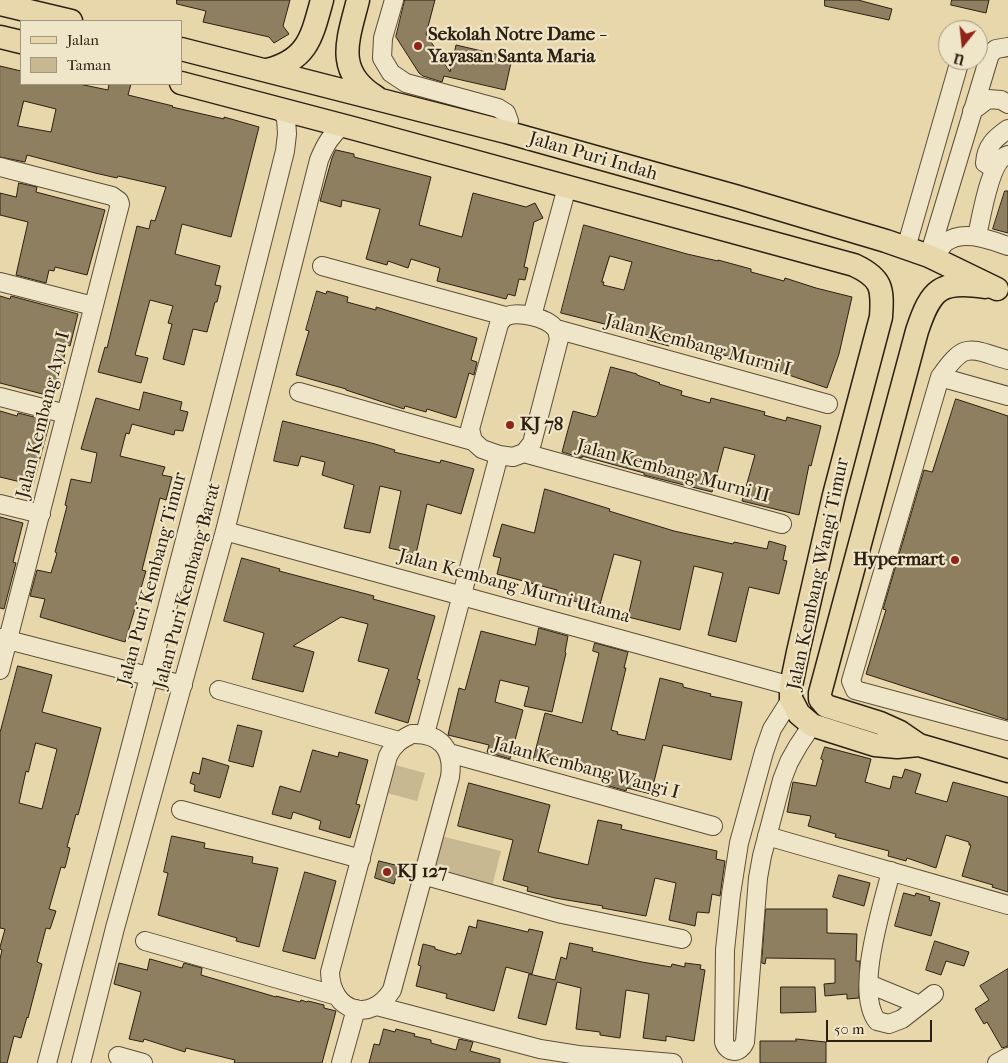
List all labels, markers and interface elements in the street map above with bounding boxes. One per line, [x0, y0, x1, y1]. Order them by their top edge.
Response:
legend [20, 20, 182, 85]
north arrow [938, 20, 988, 70]
place label: Sekolah Notre Dame - Yayasan Santa Maria [428, 24, 604, 68]
text: Jalan [67, 31, 99, 49]
marker: Sekolah Notre Dame - Yayasan Santa Maria [412, 40, 424, 52]
text: U [951, 49, 967, 69]
text: Taman [67, 56, 111, 74]
street label: Jalan Puri Indah [526, 128, 660, 186]
street label: Jalan Kembang Murni I [603, 310, 793, 382]
street label: Jalan Kembang Ayu I [12, 329, 76, 501]
place label: KJ 78 [520, 414, 563, 436]
marker: KJ 78 [504, 419, 516, 431]
street label: Jalan Kembang Murni II [574, 435, 772, 509]
street label: Jalan Kembang Wangi Timur [783, 456, 855, 692]
street label: Jalan Puri Kembang Timur [114, 470, 192, 688]
street label: Jalan Puri Kembang Barat [150, 481, 226, 691]
street label: Jalan Kembang Murni Utama [396, 545, 632, 629]
place label: Hypermart [853, 549, 945, 571]
marker: Hypermart [949, 554, 961, 566]
street label: Jalan Kembang Wangi I [490, 733, 682, 805]
place label: KJ 127 [397, 861, 447, 883]
marker: KJ 127 [381, 866, 393, 878]
scale bar [828, 1010, 934, 1042]
text: 50 m [834, 1020, 864, 1038]

